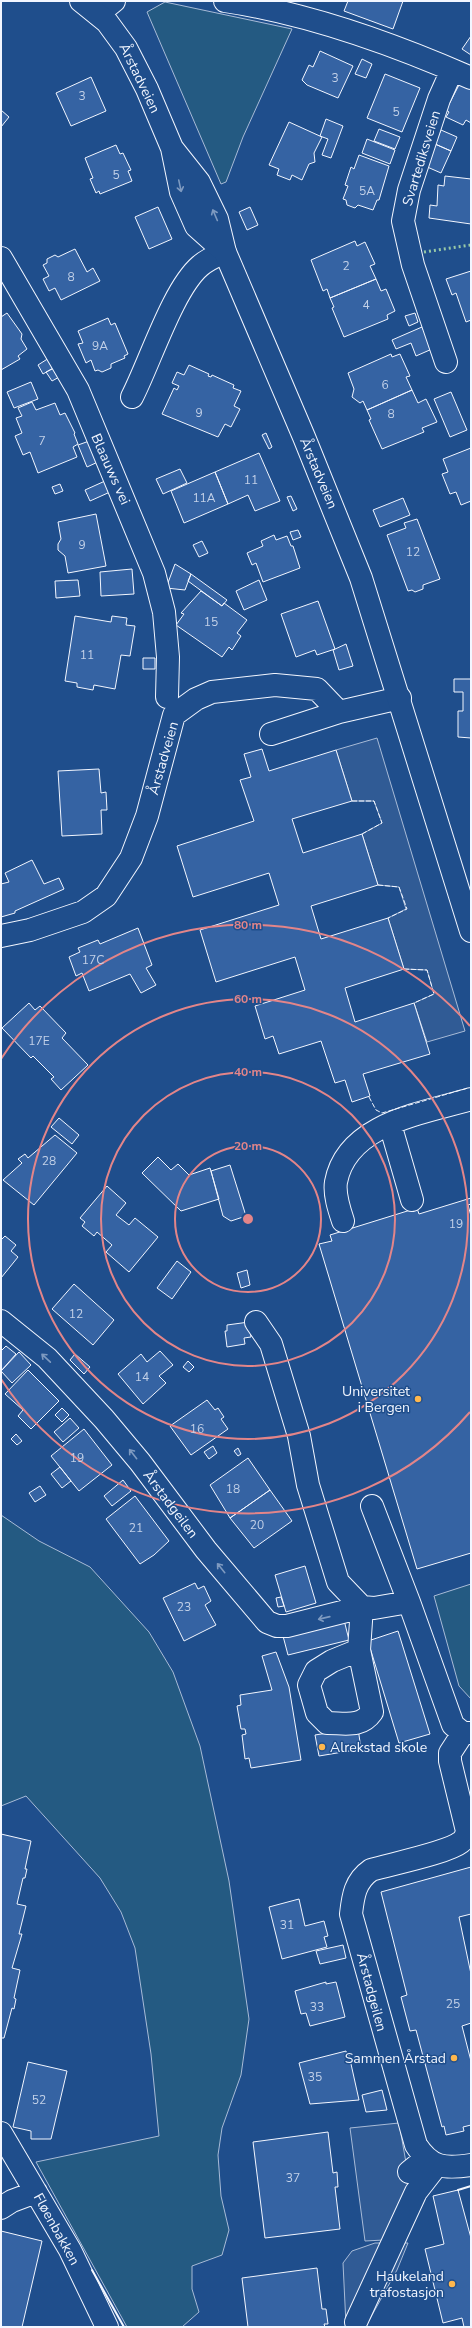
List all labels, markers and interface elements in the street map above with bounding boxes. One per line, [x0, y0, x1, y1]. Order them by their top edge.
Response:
street label: Årstadveien [114, 40, 165, 116]
house number: 3 [331, 70, 339, 86]
house number: 3 [78, 88, 86, 104]
house number: 5 [392, 104, 400, 120]
street label: Svartediksveien [398, 108, 445, 208]
house number: 5 [112, 167, 120, 183]
one-way arrow [176, 179, 184, 192]
house number: 5A [359, 183, 375, 199]
one-way arrow [210, 209, 218, 221]
house number: 2 [342, 258, 350, 274]
house number: 8 [67, 269, 75, 285]
house number: 4 [362, 297, 370, 313]
house number: 9A [92, 338, 108, 354]
house number: 6 [381, 377, 389, 393]
house number: 9 [195, 405, 203, 421]
house number: 8 [387, 406, 395, 422]
street label: Blaauws vei [86, 431, 135, 508]
house number: 7 [38, 433, 46, 449]
street label: Årstadveien [295, 435, 342, 512]
house number: 11 [244, 472, 258, 488]
house number: 11A [192, 490, 216, 506]
house number: 9 [78, 537, 86, 553]
house number: 12 [406, 544, 420, 560]
house number: 15 [204, 614, 218, 630]
house number: 11 [80, 647, 94, 663]
street label: Årstadveien [144, 719, 183, 797]
text: 80 m [234, 917, 262, 933]
house number: 17C [82, 952, 104, 968]
text: 60 m [234, 991, 262, 1007]
house number: 17E [28, 1033, 50, 1049]
text: 40 m [234, 1064, 262, 1080]
text: 20 m [234, 1138, 262, 1154]
house number: 28 [42, 1153, 56, 1169]
centre of rings [241, 1212, 255, 1226]
house number: 19 [449, 1216, 463, 1232]
house number: 12 [69, 1306, 83, 1322]
one-way arrow [41, 1353, 51, 1362]
house number: 14 [135, 1369, 149, 1385]
place label: Universitet i Bergen [342, 1382, 410, 1417]
marker: Universitet i Bergen [413, 1394, 423, 1404]
house number: 16 [190, 1421, 204, 1437]
one-way arrow [129, 1448, 138, 1459]
house number: 19 [70, 1450, 84, 1466]
street label: Årstadgeilen [139, 1466, 202, 1542]
house number: 18 [226, 1481, 240, 1497]
house number: 20 [250, 1517, 264, 1533]
house number: 21 [129, 1520, 143, 1536]
one-way arrow [216, 1563, 225, 1574]
house number: 23 [177, 1599, 191, 1615]
one-way arrow [318, 1614, 331, 1622]
place label: Alrekstad skole [330, 1738, 427, 1757]
marker: Alrekstad skole [317, 1742, 327, 1752]
house number: 31 [280, 1917, 294, 1933]
street label: Årstadgeilen [352, 1951, 391, 2034]
house number: 25 [446, 1996, 460, 2012]
house number: 33 [310, 1999, 324, 2015]
place label: Sammen Årstad [345, 2049, 446, 2068]
marker: Sammen Årstad [449, 2053, 459, 2063]
house number: 35 [308, 2069, 322, 2085]
house number: 52 [32, 2092, 46, 2108]
house number: 37 [286, 2170, 300, 2186]
street label: Fløenbakken [29, 2190, 84, 2269]
place label: Haukeland trafostasjon [370, 2267, 444, 2302]
marker: Haukeland trafostasjon [447, 2279, 457, 2289]

